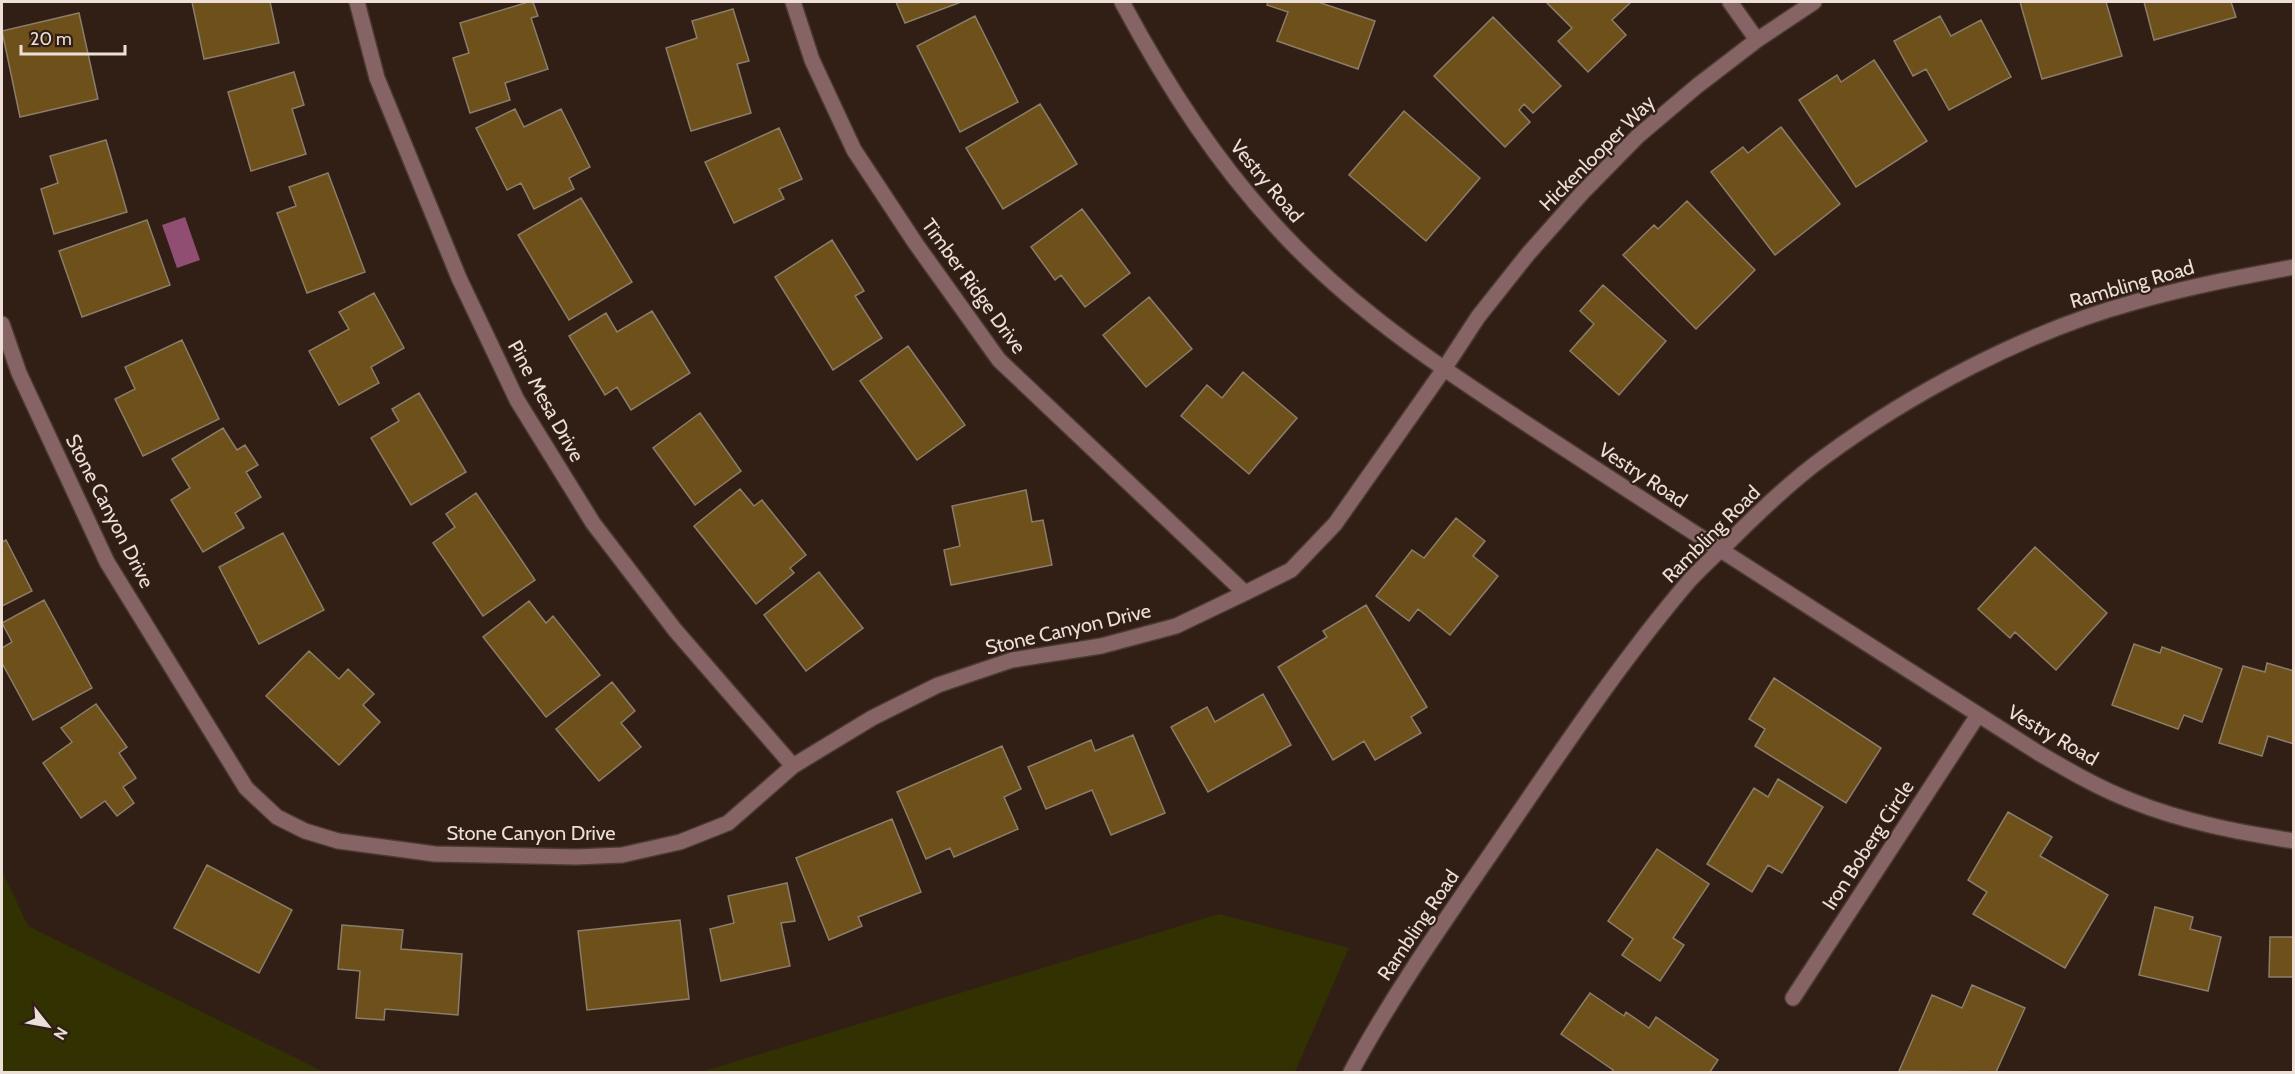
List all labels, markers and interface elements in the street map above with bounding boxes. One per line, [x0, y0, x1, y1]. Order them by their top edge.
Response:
scale bar [21, 18, 124, 56]
text: 20 m [30, 28, 72, 50]
street label: Hickenlooper Way [1534, 90, 1660, 216]
street label: Vestry Road [1225, 135, 1309, 227]
street label: Timber Ridge Drive [917, 214, 1031, 358]
street label: Rambling Road [2067, 255, 2197, 313]
street label: Pine Mesa Drive [503, 336, 589, 466]
street label: Stone Canyon Drive [61, 430, 159, 592]
street label: Vestry Road [1594, 438, 1692, 512]
street label: Rambling Road [1657, 480, 1765, 588]
street label: Stone Canyon Drive [983, 598, 1153, 660]
street label: Vestry Road [2003, 699, 2103, 771]
street label: Iron Boberg Circle [1817, 776, 1919, 914]
street label: Stone Canyon Drive [446, 821, 616, 845]
street label: Rambling Road [1372, 865, 1464, 985]
north arrow [18, 996, 78, 1056]
text: N [49, 1024, 71, 1043]

